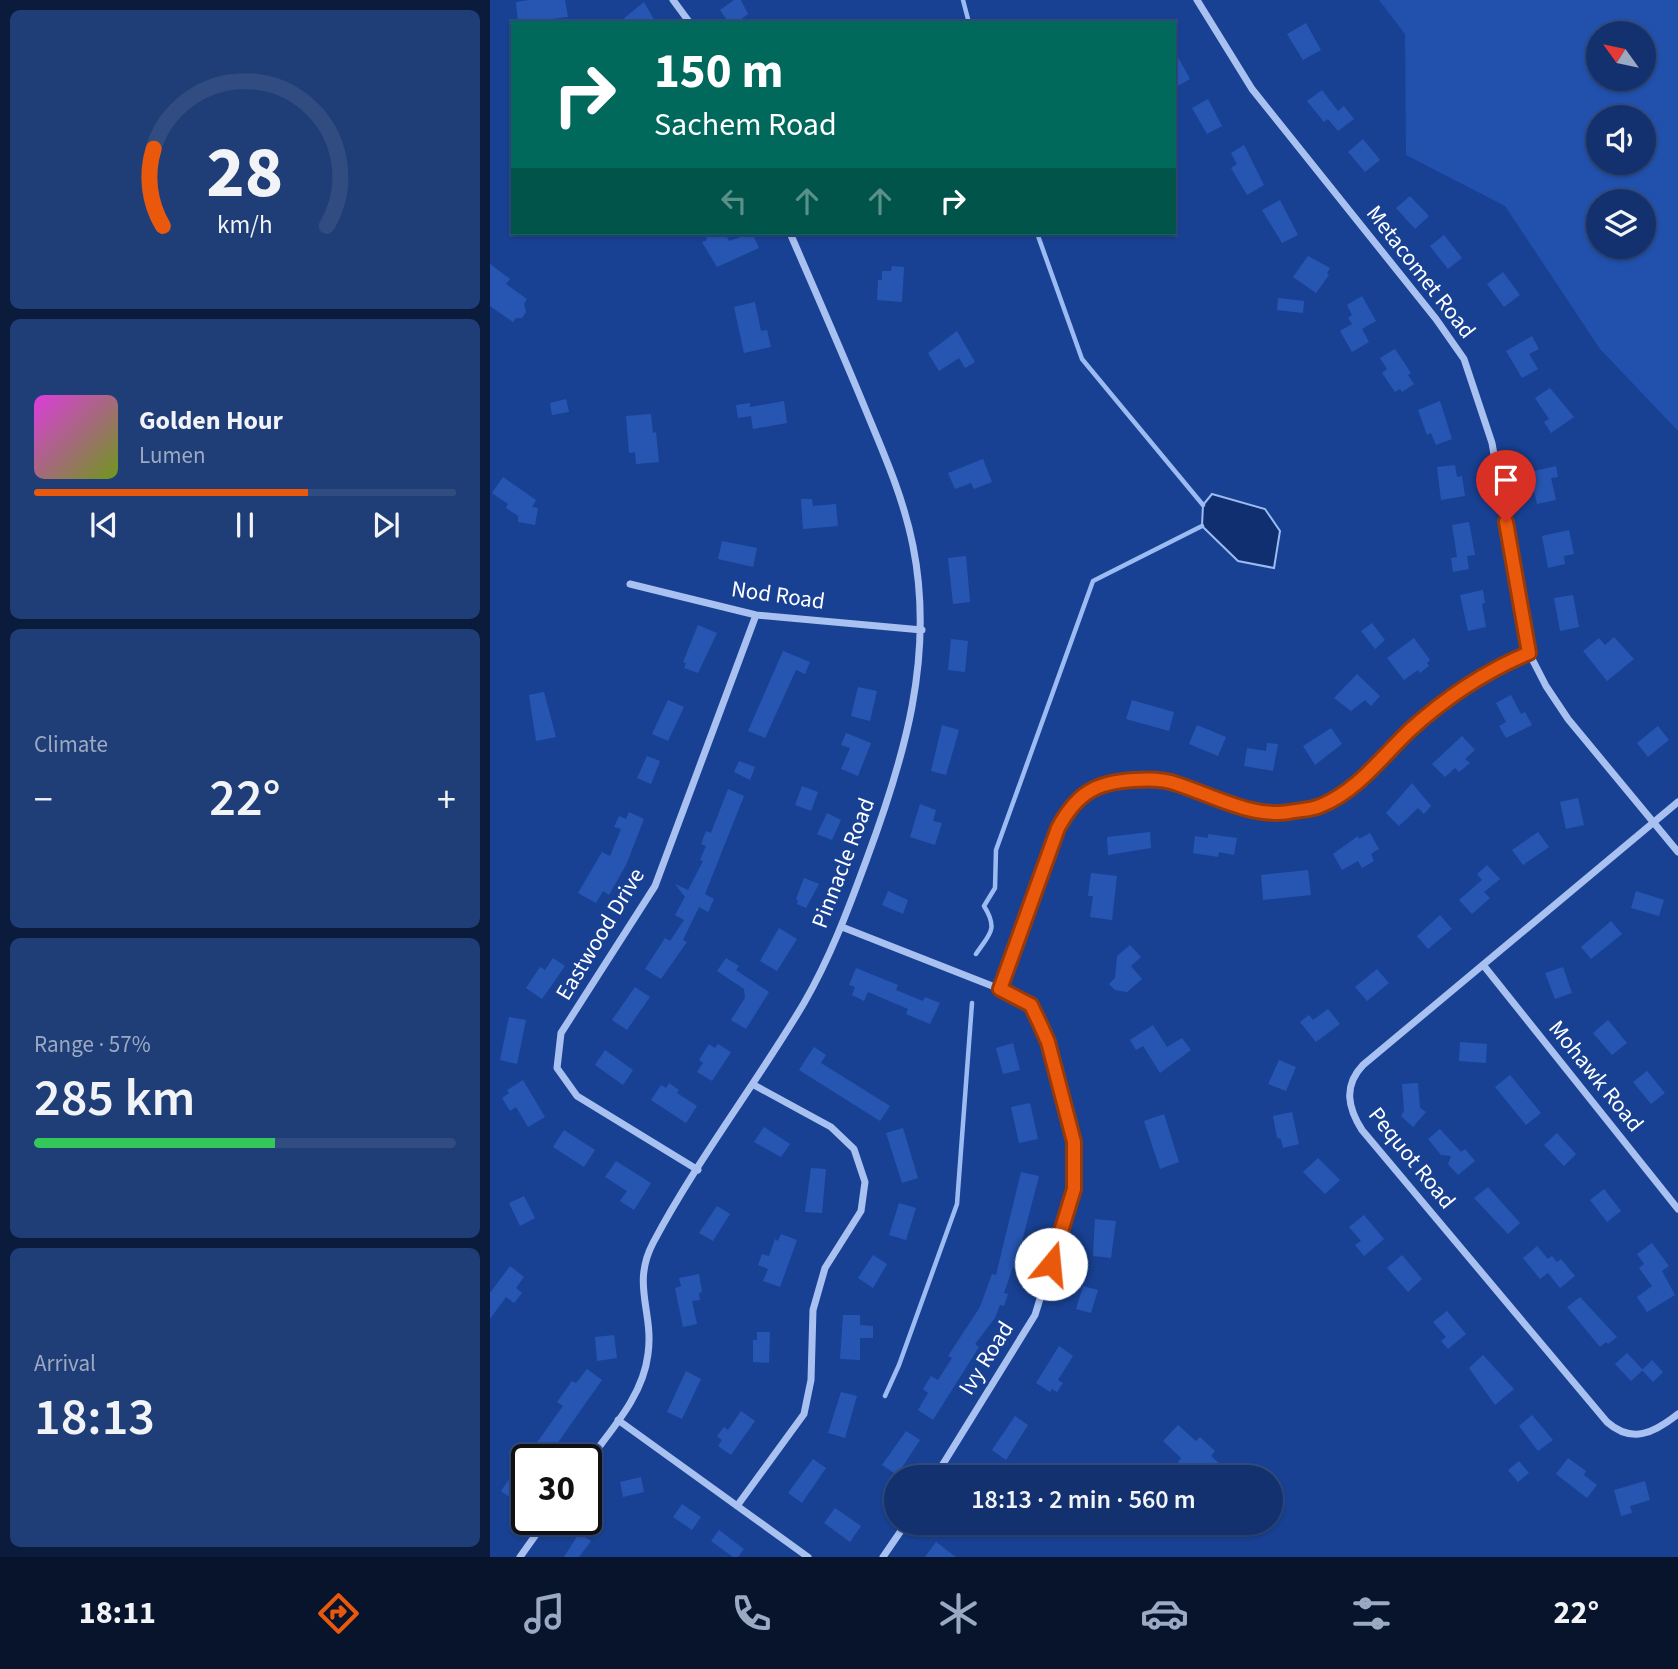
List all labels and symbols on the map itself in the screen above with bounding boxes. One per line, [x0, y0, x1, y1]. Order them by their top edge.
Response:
north arrow [1586, 21, 1656, 91]
street label: Metacomet Road [1358, 198, 1484, 346]
pin [1476, 450, 1536, 522]
street label: Nod Road [729, 572, 827, 618]
street label: Pinnacle Road [803, 793, 883, 933]
street label: Eastwood Drive [547, 862, 653, 1006]
street label: Mohawk Road [1541, 1013, 1651, 1139]
street label: Pequot Road [1360, 1100, 1464, 1216]
position arrow [1014, 1227, 1088, 1301]
street label: Ivy Road [950, 1315, 1022, 1401]
speed limit sign: 30 [511, 1444, 602, 1535]

